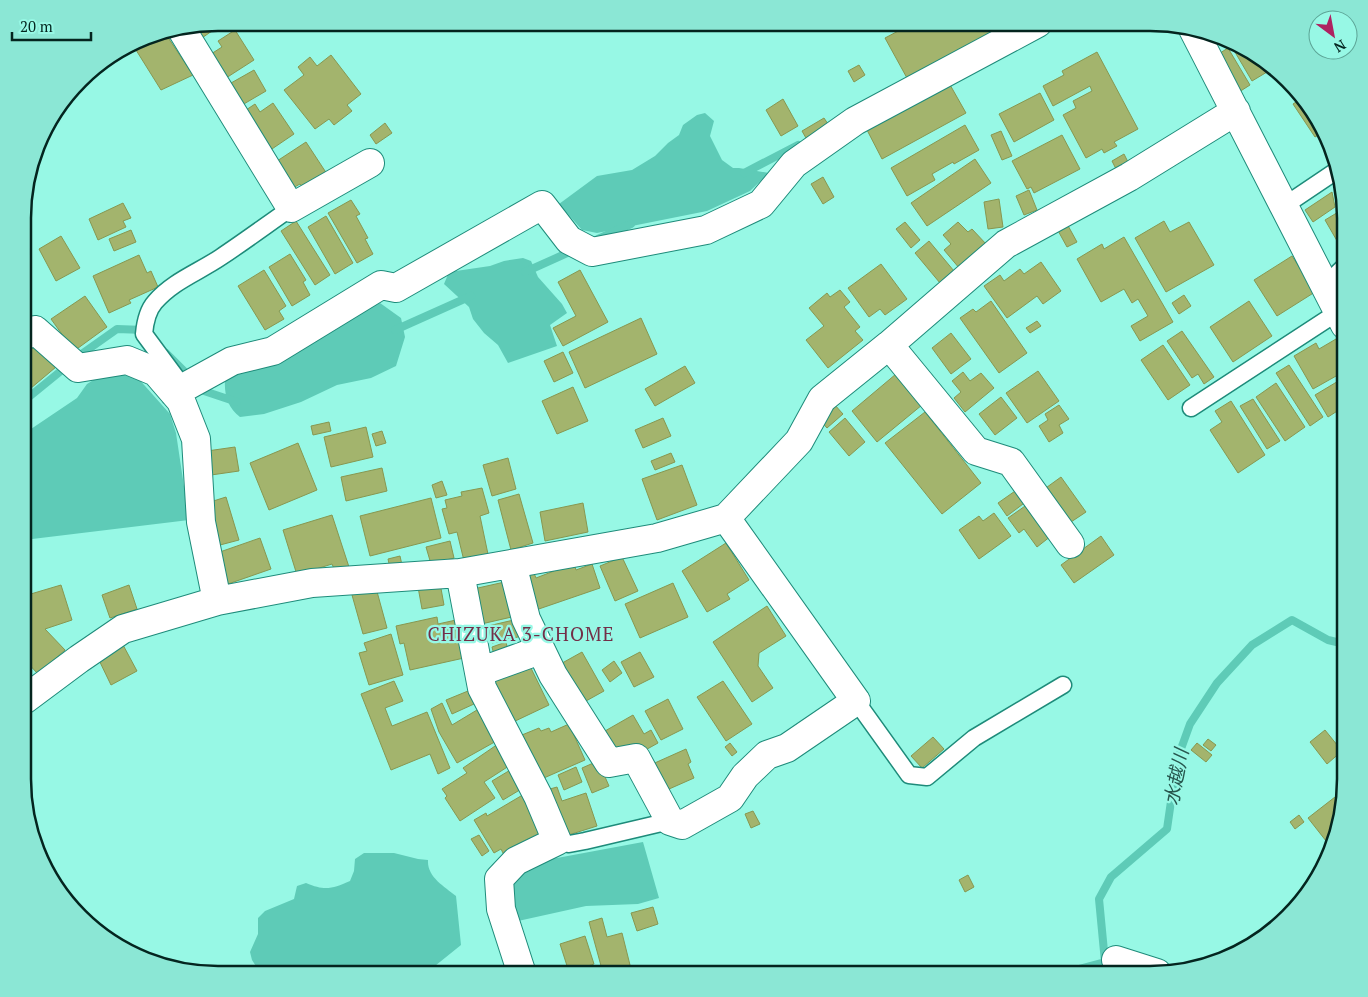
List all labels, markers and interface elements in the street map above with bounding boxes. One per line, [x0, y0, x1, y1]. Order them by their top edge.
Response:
scale bar [12, 10, 91, 42]
north arrow [1308, 10, 1358, 60]
text: 20 m [20, 16, 53, 36]
text: N [1330, 36, 1350, 58]
district label: CHIZUKA 3-CHOME [427, 621, 615, 646]
water label: 水越川 [1158, 745, 1194, 807]

